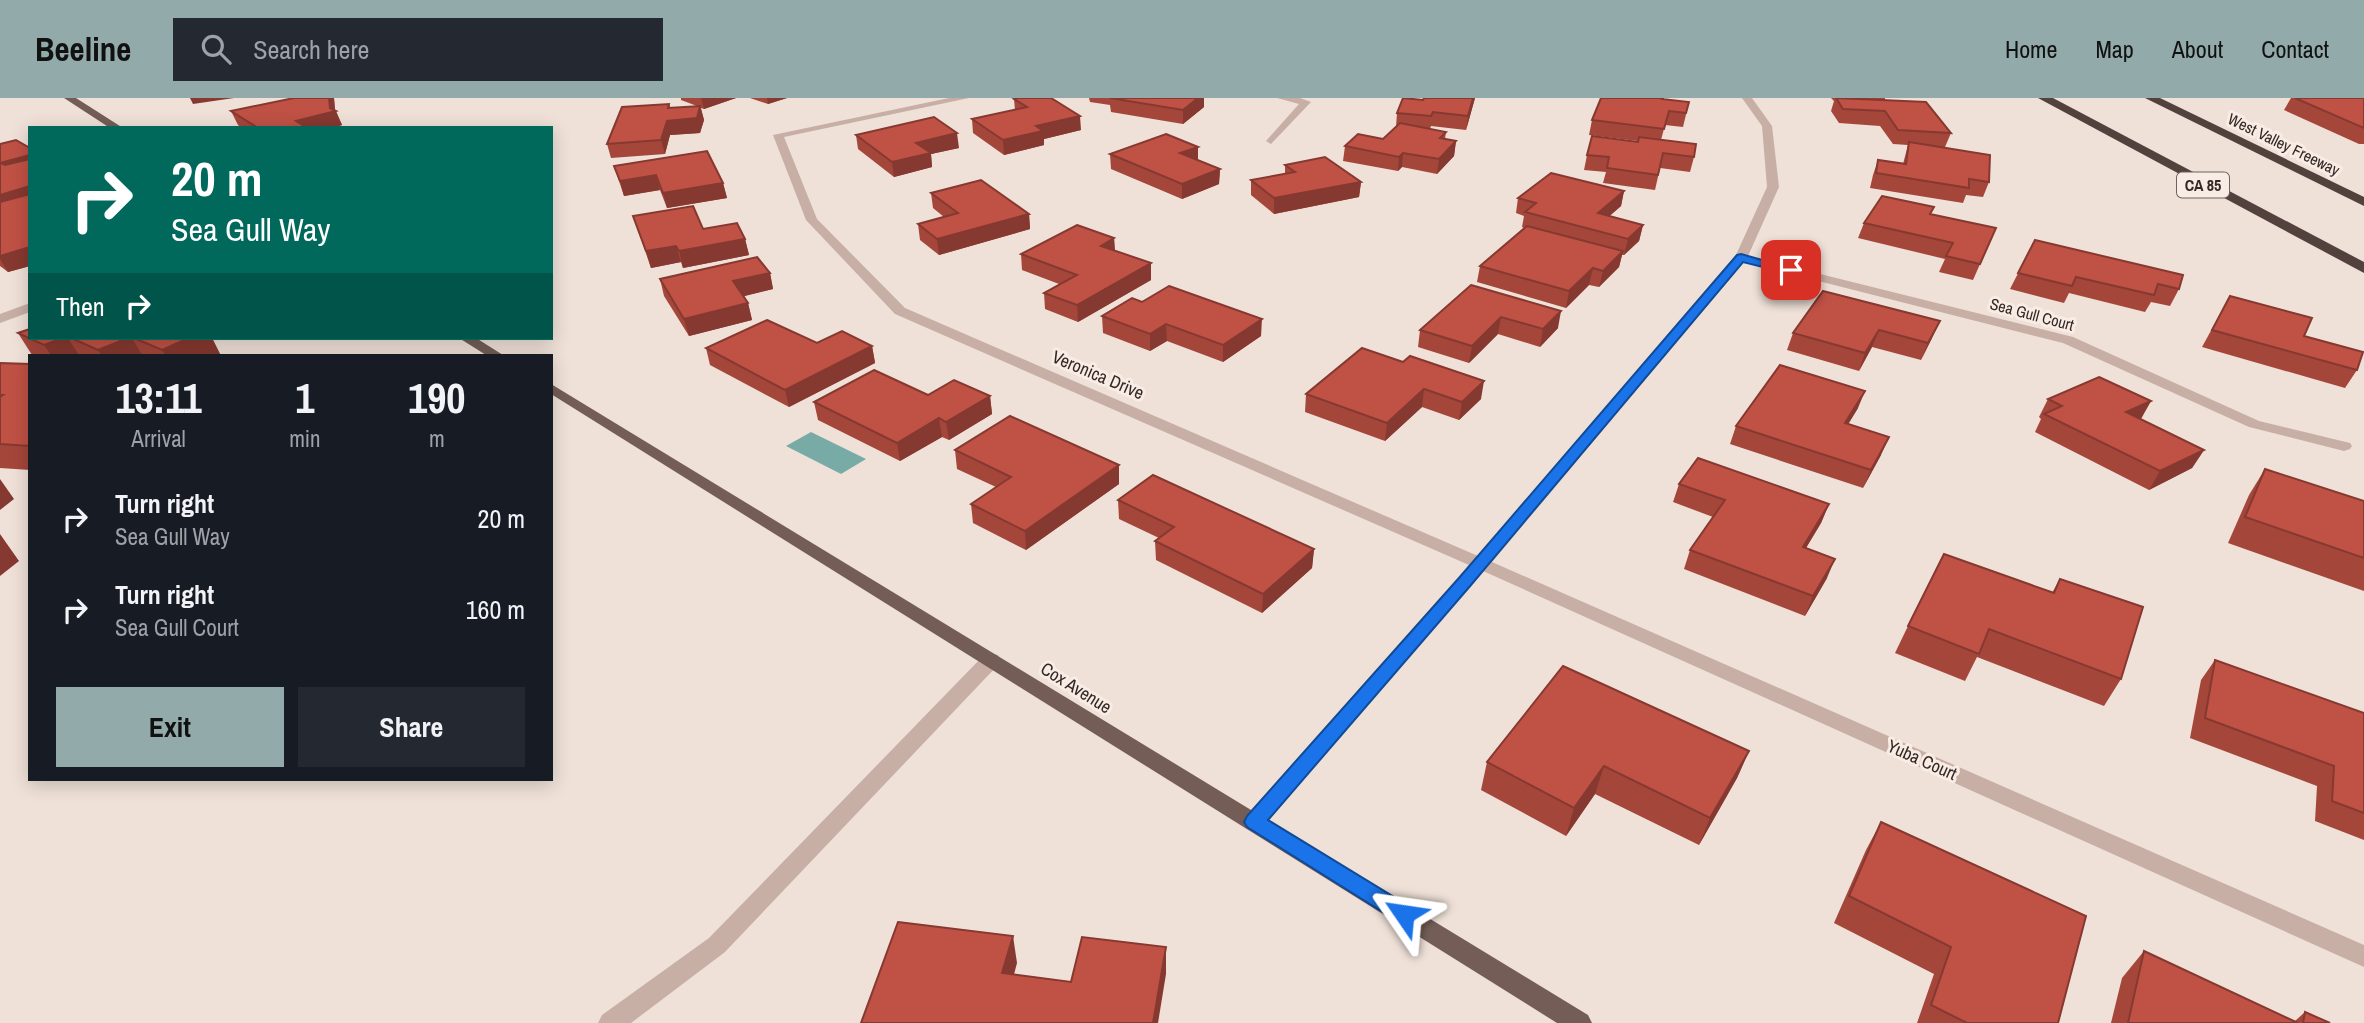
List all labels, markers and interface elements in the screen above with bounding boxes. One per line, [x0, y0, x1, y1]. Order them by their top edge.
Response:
search box [173, 18, 663, 81]
text: Beeline [35, 27, 131, 71]
icon: search [197, 30, 235, 68]
text: Search here [253, 32, 369, 67]
text: Home [2005, 33, 2057, 65]
text: Map [2095, 33, 2134, 65]
text: About [2172, 33, 2223, 65]
text: Contact [2261, 33, 2329, 65]
street label: West Valley Freeway [2224, 107, 2344, 181]
text: 20 m [171, 145, 263, 211]
icon: right [56, 154, 147, 245]
road number: CA 85 [2177, 172, 2229, 198]
text: Sea Gull Way [171, 208, 330, 251]
pin [1761, 240, 1821, 300]
icon: arrive [1772, 251, 1810, 289]
icon: right [119, 287, 157, 325]
text: Then [56, 289, 105, 324]
street label: Sea Gull Court [1988, 292, 2077, 336]
street label: Veronica Drive [1048, 344, 1148, 405]
text: 13:11 [115, 370, 202, 426]
text: 1 [295, 370, 314, 426]
text: 190 [408, 370, 466, 426]
text: Arrival [131, 423, 186, 454]
text: min [289, 423, 321, 454]
text: m [429, 423, 445, 454]
text: Turn right [115, 486, 214, 521]
icon: right [56, 500, 94, 538]
text: 20 m [478, 501, 525, 536]
text: Sea Gull Way [115, 521, 230, 552]
text: Turn right [115, 577, 214, 612]
icon: right [56, 591, 94, 629]
text: 160 m [466, 592, 525, 627]
text: Sea Gull Court [115, 612, 239, 643]
street label: Cox Avenue [1036, 656, 1117, 719]
button: Exit [56, 687, 284, 767]
button: Share [298, 687, 525, 767]
street label: Yuba Court [1883, 733, 1961, 786]
position arrow [1367, 877, 1441, 951]

